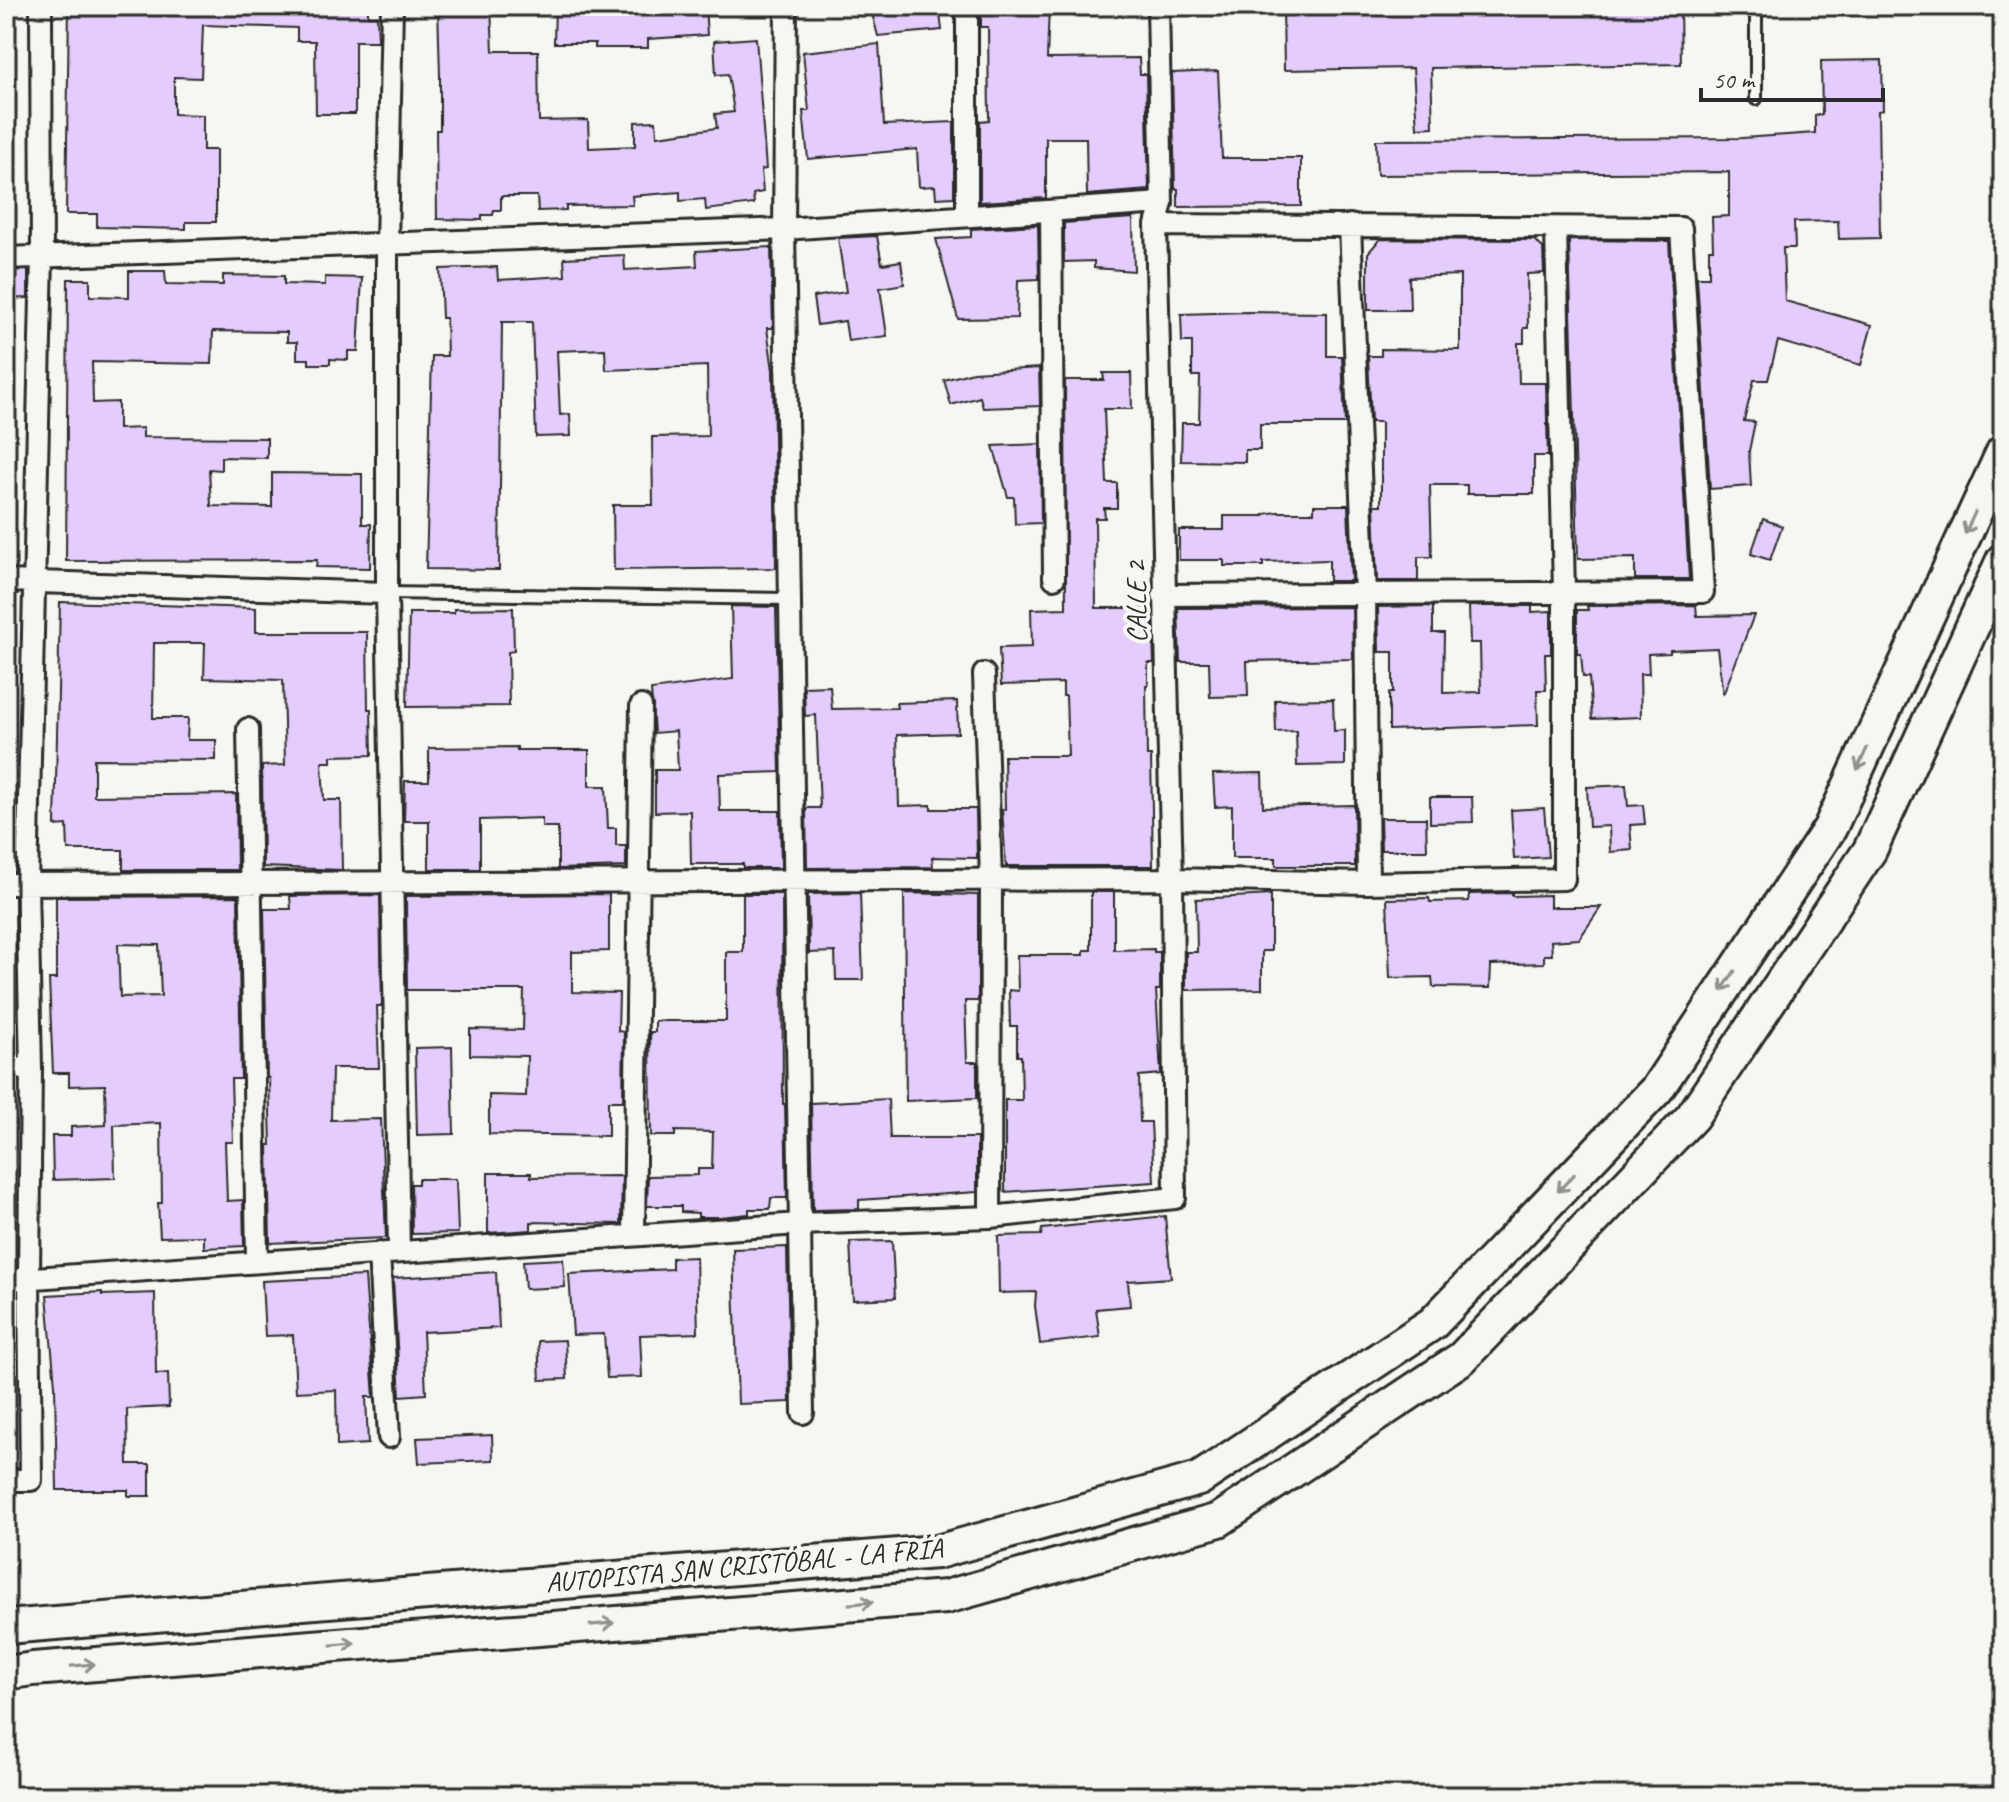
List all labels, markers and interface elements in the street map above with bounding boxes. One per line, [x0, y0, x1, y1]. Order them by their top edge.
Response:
scale bar [1701, 52, 1883, 102]
text: 50 m [1713, 65, 1756, 95]
one-way arrow [1962, 510, 1977, 535]
street label: CALLE 2 [1118, 558, 1154, 643]
one-way arrow [1854, 747, 1869, 771]
one-way arrow [1720, 970, 1736, 992]
one-way arrow [1557, 1173, 1576, 1193]
street label: AUTOPISTA SAN CRISTÓBAL - LA FRÍA [544, 1530, 946, 1600]
one-way arrow [847, 1595, 874, 1610]
one-way arrow [588, 1616, 615, 1631]
one-way arrow [329, 1636, 356, 1651]
one-way arrow [69, 1657, 96, 1672]

